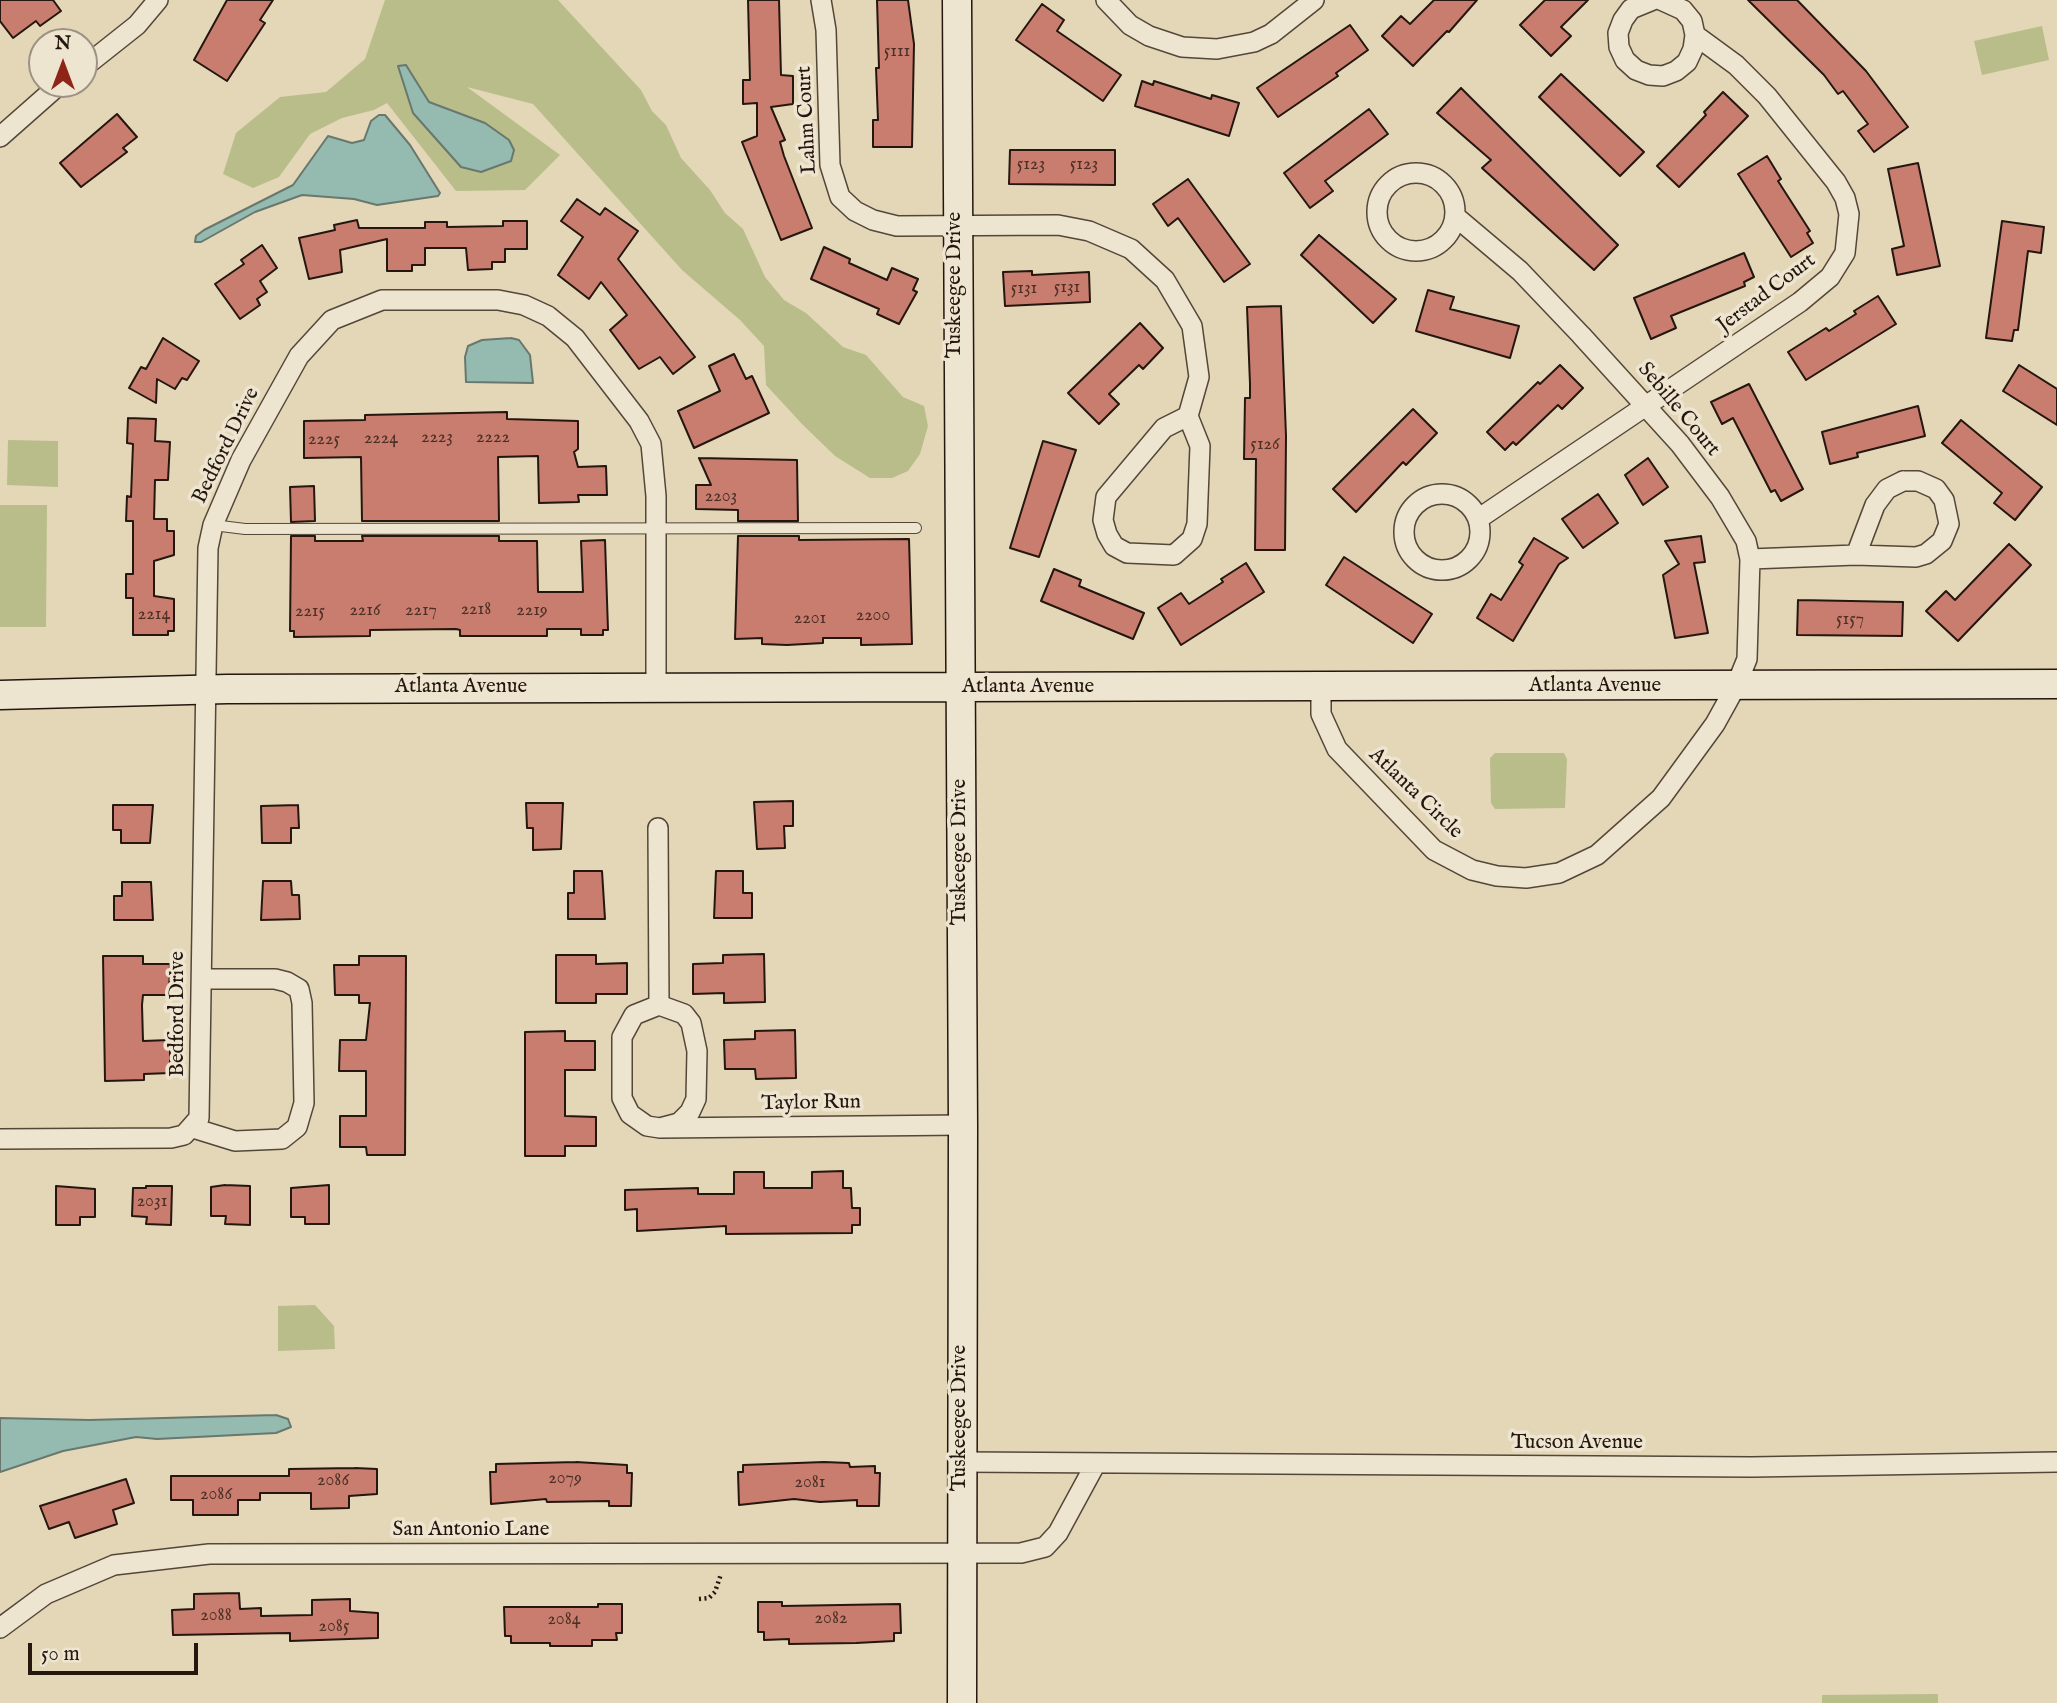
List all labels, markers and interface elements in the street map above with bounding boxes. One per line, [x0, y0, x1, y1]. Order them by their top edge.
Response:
north arrow [28, 28, 98, 98]
text: N [55, 32, 71, 56]
house number: 5111 [884, 41, 910, 63]
street label: Lahm Court [793, 65, 823, 175]
house number: 5123 [1017, 154, 1045, 176]
house number: 5123 [1070, 154, 1098, 176]
street label: Tuskeegee Drive [943, 212, 969, 358]
street label: Jerstad Court [1713, 249, 1821, 339]
house number: 5131 [1054, 277, 1080, 299]
house number: 5131 [1011, 278, 1037, 300]
street label: Sebille Court [1631, 358, 1725, 462]
street label: Bedford Drive [188, 384, 266, 508]
house number: 2223 [421, 427, 453, 449]
house number: 2222 [476, 427, 510, 449]
house number: 2224 [364, 428, 398, 450]
house number: 2225 [308, 429, 340, 451]
house number: 5126 [1250, 434, 1280, 456]
house number: 2203 [705, 486, 737, 508]
house number: 2218 [461, 599, 491, 621]
house number: 2216 [349, 600, 381, 622]
house number: 2217 [405, 600, 437, 622]
house number: 2219 [516, 600, 548, 622]
house number: 2215 [295, 601, 325, 623]
house number: 2214 [138, 604, 170, 626]
house number: 2200 [856, 605, 890, 627]
house number: 2201 [794, 608, 826, 630]
house number: 5157 [1836, 609, 1864, 631]
street label: Atlanta Avenue [1529, 674, 1661, 700]
street label: Atlanta Avenue [395, 675, 527, 701]
street label: Atlanta Avenue [962, 675, 1094, 701]
street label: Atlanta Circle [1363, 743, 1467, 845]
street label: Tuskeegee Drive [948, 779, 974, 925]
street label: Bedford Drive [166, 951, 192, 1077]
street label: Taylor Run [761, 1091, 861, 1117]
house number: 2031 [137, 1191, 167, 1213]
street label: Tuskeegee Drive [948, 1345, 974, 1491]
street label: Tucson Avenue [1511, 1431, 1643, 1457]
house number: 2079 [548, 1468, 582, 1490]
house number: 2086 [317, 1470, 349, 1492]
house number: 2081 [794, 1472, 826, 1494]
house number: 2086 [200, 1484, 232, 1506]
street label: San Antonio Lane [393, 1518, 549, 1544]
house number: 2088 [200, 1605, 232, 1627]
house number: 2082 [815, 1608, 847, 1630]
house number: 2084 [547, 1609, 581, 1631]
house number: 2085 [319, 1616, 349, 1638]
scale bar [32, 1630, 201, 1674]
text: 50 m [41, 1641, 80, 1668]

